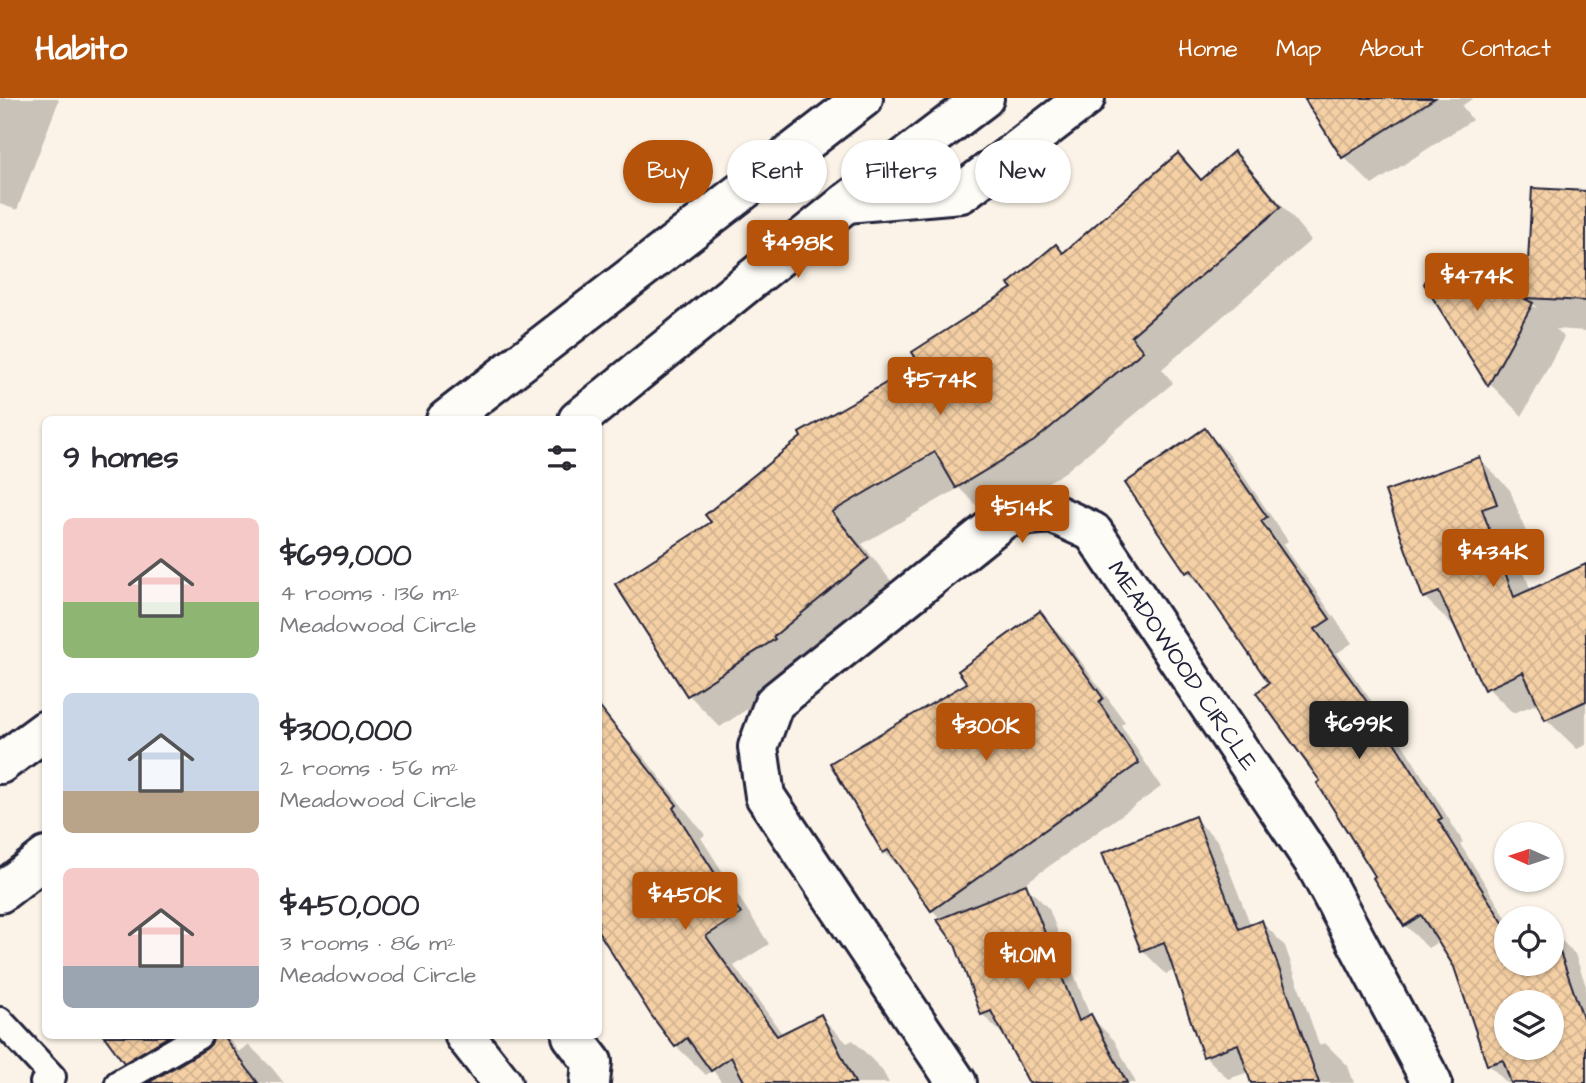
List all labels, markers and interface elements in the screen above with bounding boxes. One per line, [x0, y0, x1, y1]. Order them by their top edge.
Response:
text: Habito [35, 26, 127, 72]
text: Home [1178, 32, 1238, 66]
text: Map [1276, 32, 1321, 66]
text: About [1359, 32, 1424, 66]
text: Contact [1462, 32, 1551, 66]
chip: Buy [623, 140, 713, 203]
chip: Rent [727, 140, 827, 203]
chip: Filters [841, 140, 961, 203]
chip: New [975, 140, 1071, 203]
pin: $498K [749, 220, 847, 280]
text: $498K [763, 227, 833, 259]
pin: $474K [1428, 254, 1526, 313]
text: $474K [1441, 260, 1513, 292]
pin: $574K [891, 358, 989, 417]
text: $574K [904, 364, 976, 396]
text: 9 homes [63, 437, 178, 479]
icon: filters [543, 439, 581, 477]
pin: $514K [973, 486, 1071, 545]
text: $514K [991, 492, 1053, 524]
pin: $434K [1444, 530, 1542, 589]
text: $699,000 [280, 535, 412, 577]
text: $434K [1458, 536, 1528, 568]
icon: home [119, 546, 203, 630]
street label: MEADOWOOD CIRCLE [1099, 554, 1265, 778]
text: 4 rooms · 136 m² [280, 577, 459, 609]
text: Meadowood Circle [280, 609, 476, 641]
pin: $699K [1310, 702, 1408, 761]
pin: $300K [937, 704, 1035, 763]
text: $699K [1325, 708, 1393, 740]
text: $300,000 [280, 710, 412, 752]
text: $300K [952, 710, 1020, 742]
icon: home [119, 721, 203, 805]
text: 2 rooms · 56 m² [280, 752, 458, 784]
text: Meadowood Circle [280, 784, 476, 816]
north arrow [1494, 822, 1564, 892]
map controls [1494, 822, 1564, 1060]
pin: $450K [636, 872, 734, 932]
text: $450K [648, 879, 722, 911]
text: $450,000 [280, 885, 419, 927]
icon: home [119, 896, 203, 980]
button: locate [1494, 906, 1564, 976]
text: 3 rooms · 86 m² [280, 927, 456, 959]
pin: $1.01M [971, 932, 1085, 992]
text: $1.01M [1000, 939, 1056, 971]
text: Meadowood Circle [280, 959, 476, 991]
button: layers [1494, 990, 1564, 1060]

